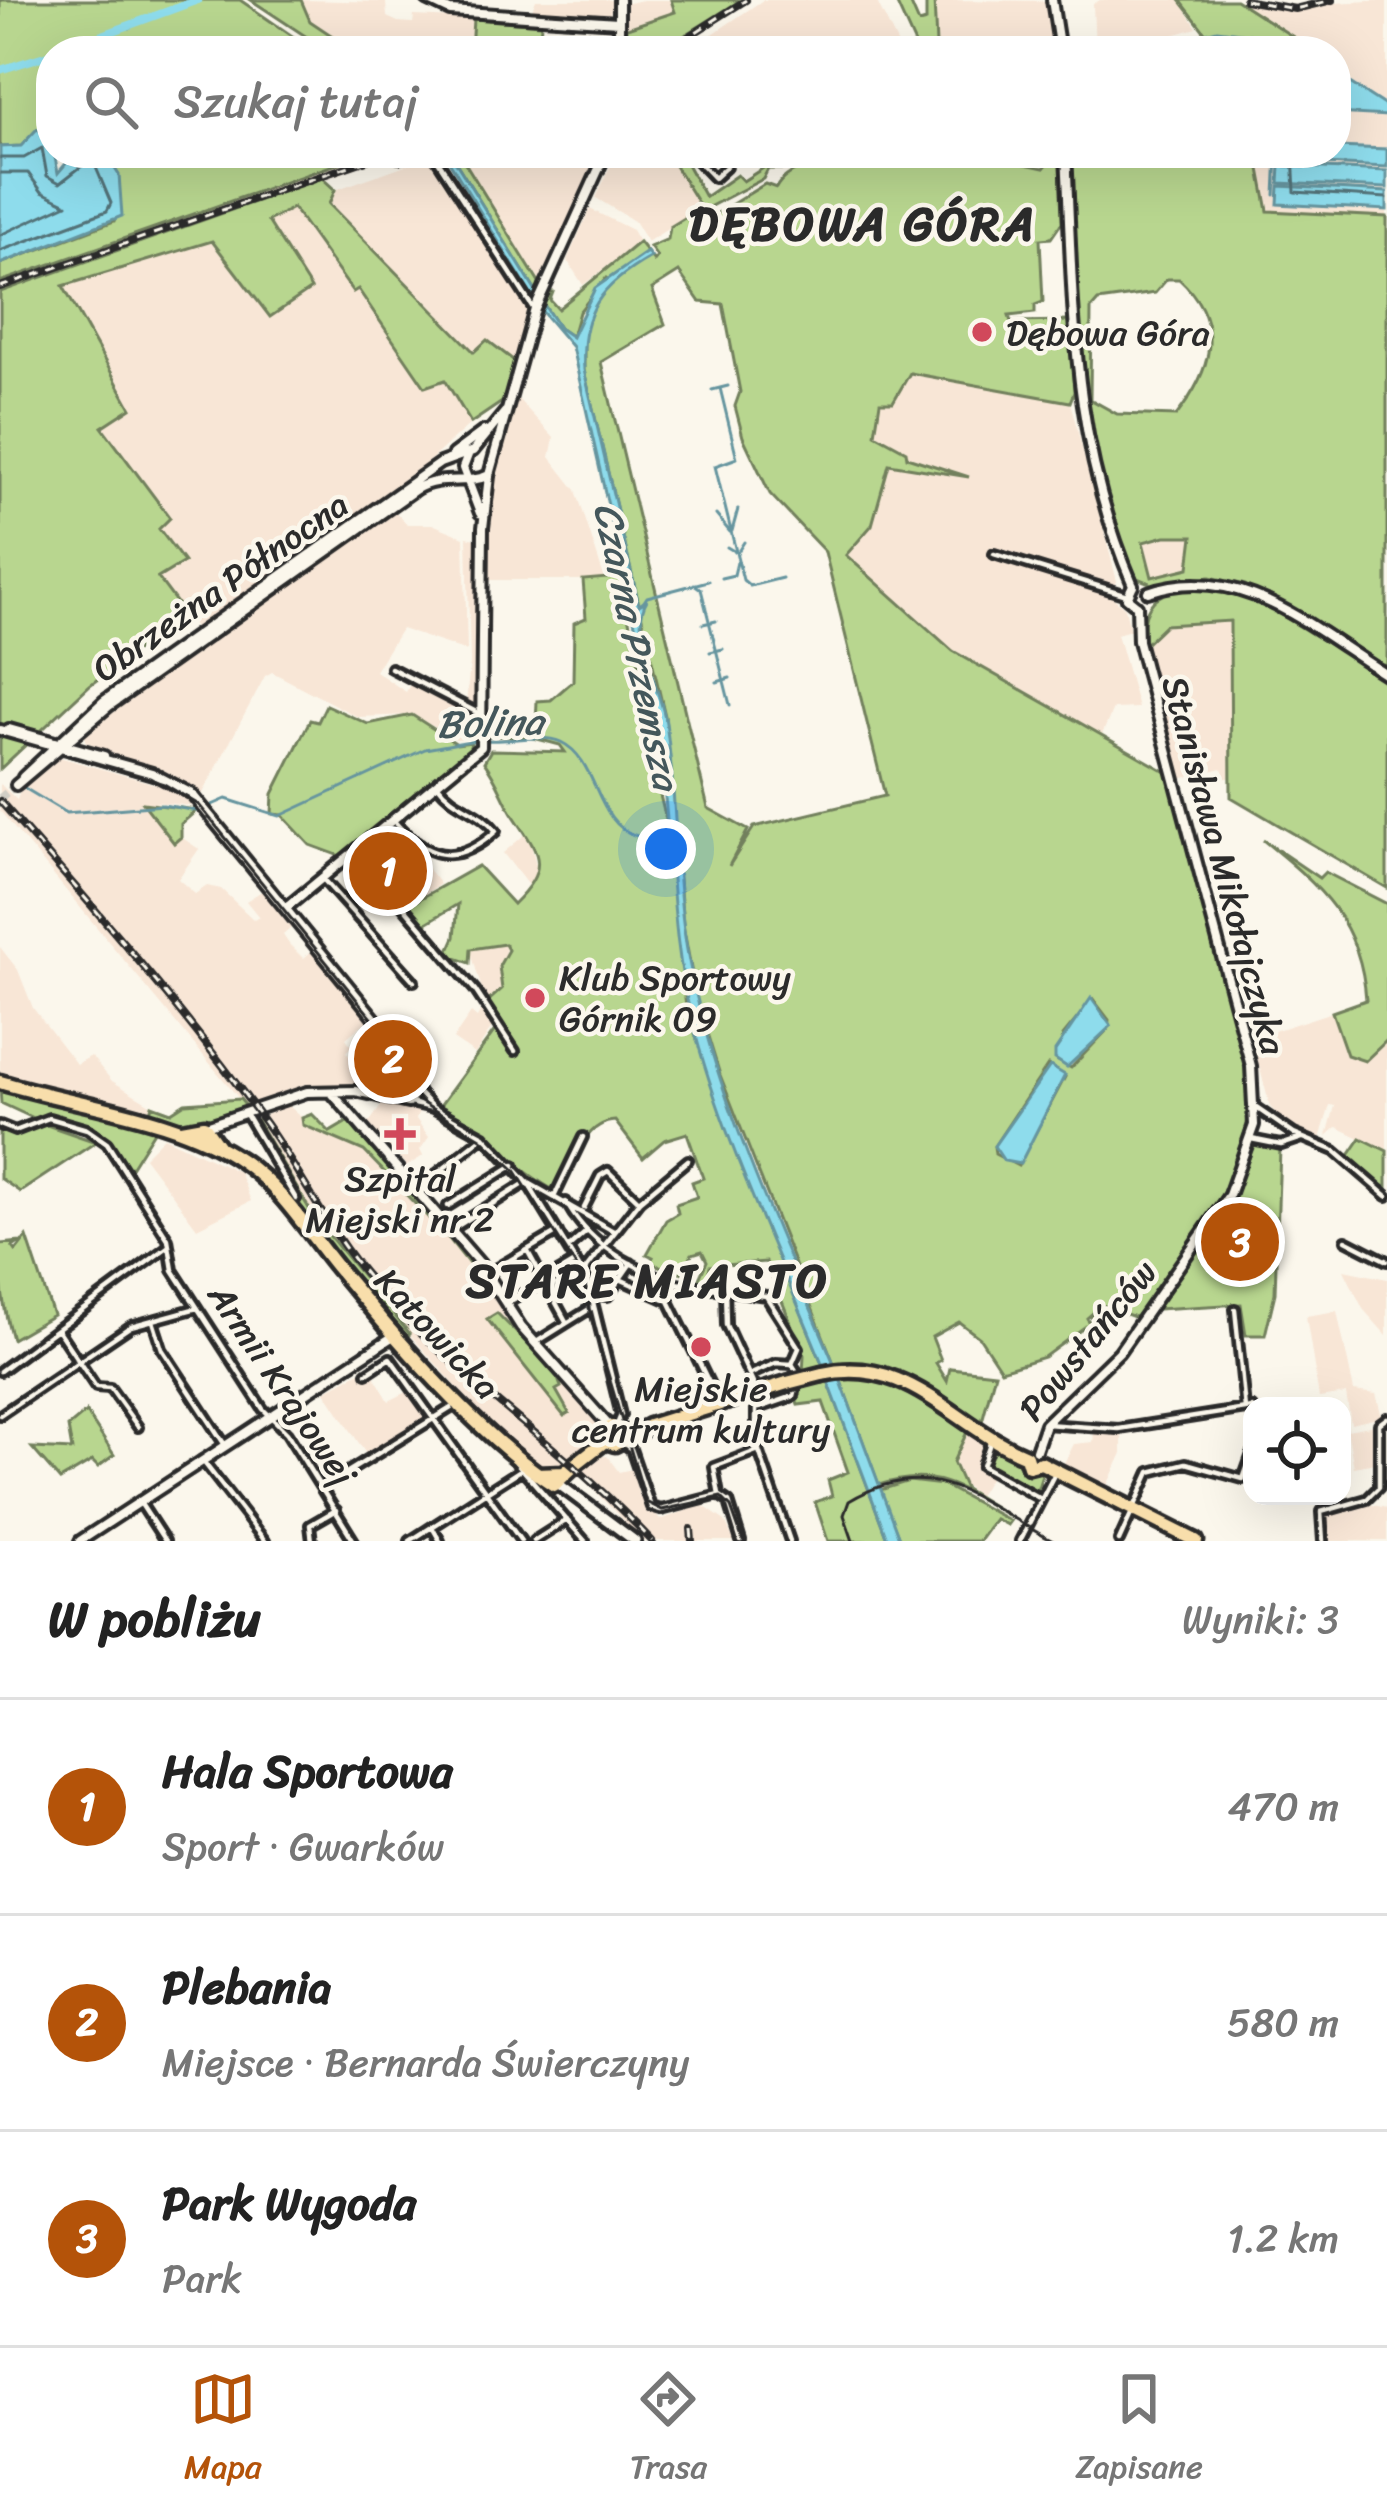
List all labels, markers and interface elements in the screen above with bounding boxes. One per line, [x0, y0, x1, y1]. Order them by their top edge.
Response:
search box [36, 36, 1351, 168]
text: Szukaj tutaj [174, 62, 418, 142]
icon: search [78, 69, 144, 135]
district label: DĘBOWA GÓRA [689, 181, 1037, 266]
place label: Dębowa Góra [1006, 301, 1210, 365]
marker: Dębowa Góra [969, 319, 995, 345]
street label: Obrzeżna Północna [79, 474, 363, 700]
water label: Czarna Przemsza [573, 496, 702, 800]
street label: Stanisława Mikołajczyka [1143, 669, 1306, 1063]
water label: Bolina [435, 686, 548, 759]
your location [636, 819, 696, 879]
pin: 1 [349, 826, 427, 916]
place label: Klub Sportowy Górnik 09 [559, 946, 791, 1051]
marker: Klub Sportowy Górnik 09 [522, 985, 548, 1011]
pin: 2 [354, 1014, 432, 1104]
marker: Szpital Miejski nr 2 [384, 1118, 416, 1150]
place label: Szpital Miejski nr 2 [306, 1147, 494, 1252]
pin: 3 [1201, 1197, 1279, 1287]
district label: STARE MIASTO [465, 1238, 830, 1323]
street label: Powstańców [1002, 1245, 1174, 1436]
street label: Katowicka [358, 1252, 517, 1415]
street label: Armii Krajowej [190, 1269, 375, 1501]
marker: Miejskie centrum kultury [688, 1334, 714, 1360]
place label: Miejskie centrum kultury [572, 1357, 831, 1462]
map controls [1243, 1397, 1351, 1505]
button: locate [1243, 1397, 1351, 1505]
text: W pobliżu [48, 1574, 261, 1664]
text: Wyniki: 3 [1182, 1585, 1339, 1654]
text: Hala Sportowa [162, 1732, 453, 1812]
text: 1 [79, 1772, 95, 1841]
text: 470 m [1228, 1772, 1339, 1841]
text: Sport · Gwarków [162, 1812, 444, 1881]
text: Plebania [162, 1948, 331, 2028]
text: 2 [76, 1988, 98, 2057]
text: 580 m [1227, 1988, 1339, 2057]
text: Miejsce · Bernarda Świerczyny [162, 2028, 689, 2097]
text: Park Wygoda [162, 2164, 416, 2244]
text: 3 [76, 2204, 98, 2273]
text: 1.2 km [1227, 2204, 1339, 2273]
text: Park [162, 2244, 242, 2313]
tab: Mapa [184, 2366, 262, 2496]
tab: Trasa [630, 2366, 707, 2496]
tab: Zapisane [1075, 2366, 1203, 2496]

